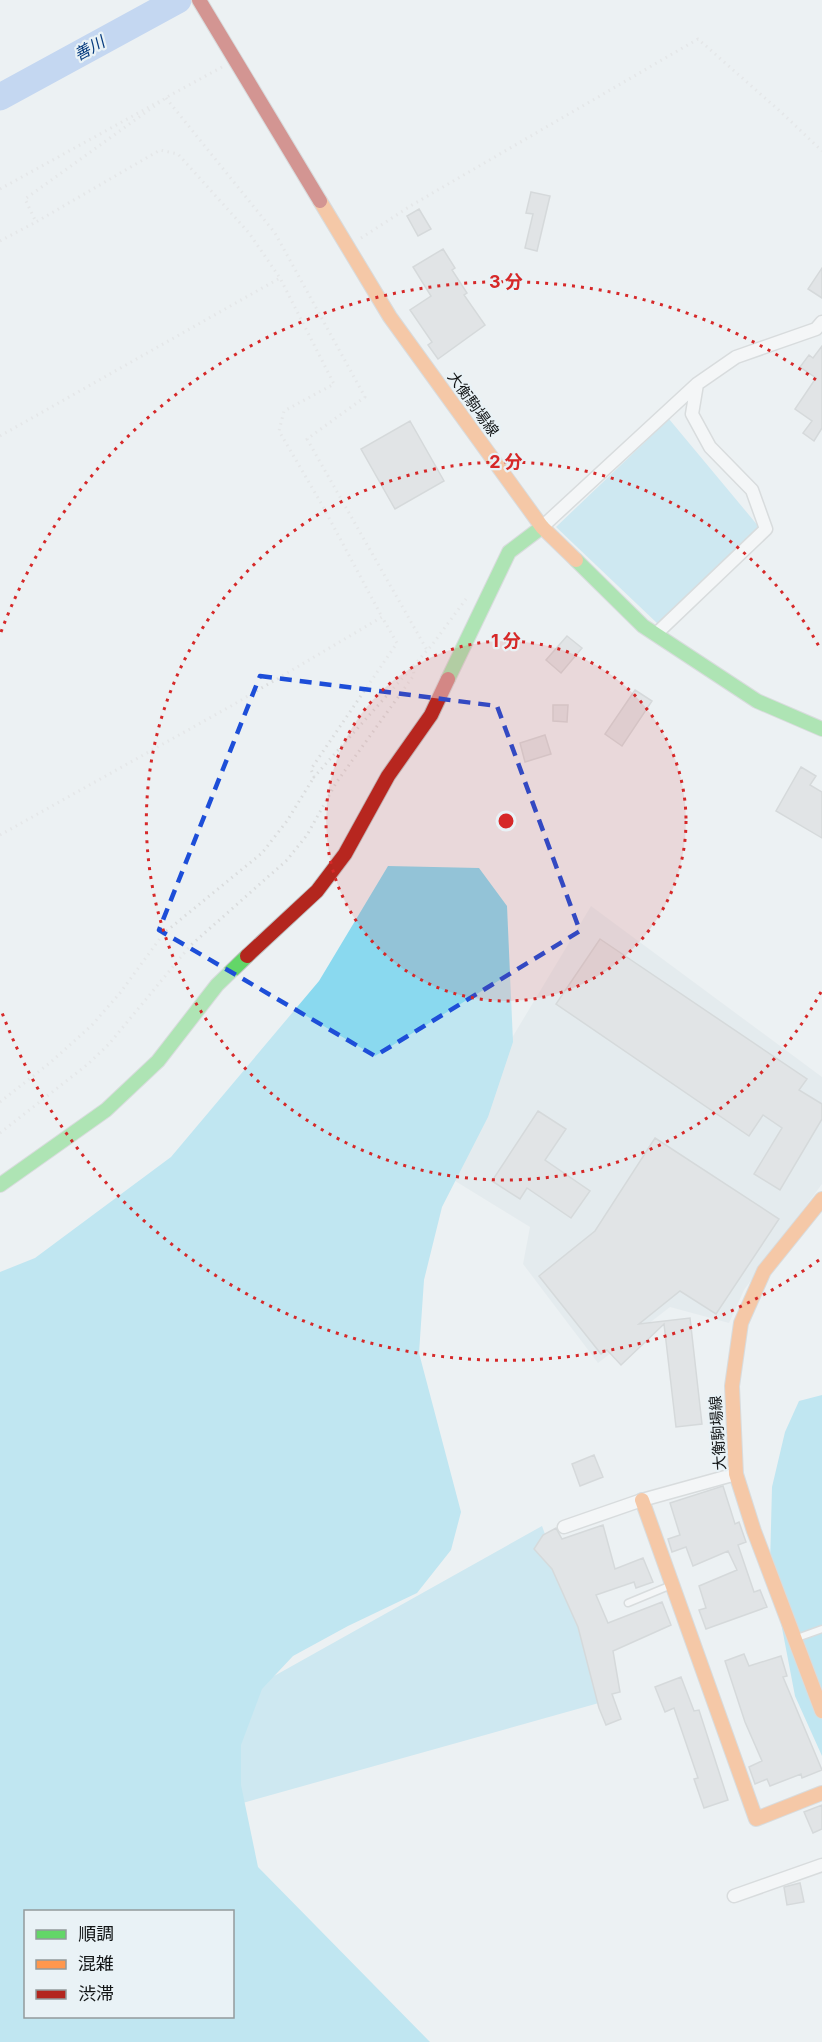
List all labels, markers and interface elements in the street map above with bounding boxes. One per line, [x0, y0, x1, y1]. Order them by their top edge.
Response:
water label: 善川 [70, 31, 110, 65]
text: 3 分 [489, 271, 523, 292]
street label: 大衡駒場線 [444, 368, 503, 440]
text: 2 分 [489, 451, 523, 472]
text: 1 分 [491, 630, 521, 651]
centre of rings [496, 811, 516, 831]
street label: 大衡駒場線 [705, 1395, 730, 1471]
legend [24, 1910, 234, 2018]
text: 順調 [78, 1923, 114, 1944]
text: 混雑 [78, 1953, 114, 1974]
text: 渋滞 [78, 1983, 114, 2004]

